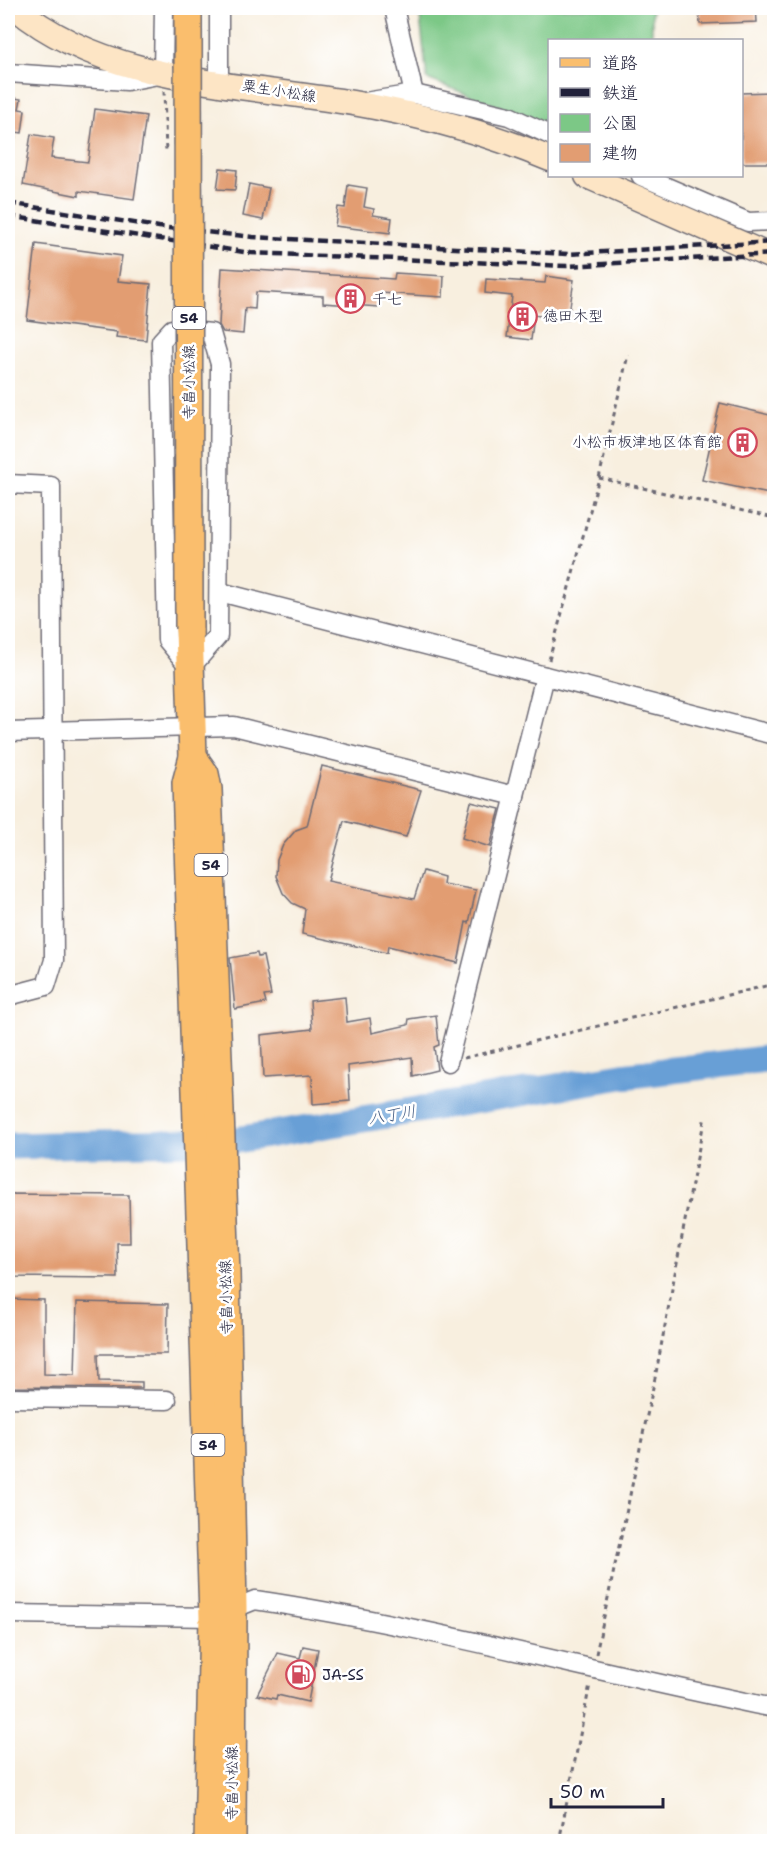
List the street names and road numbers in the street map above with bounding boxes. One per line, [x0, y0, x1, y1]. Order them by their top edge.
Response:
street label: 粟生小松線 [240, 75, 318, 107]
road number: 54 [172, 307, 206, 329]
street label: 寺畠小松線 [179, 344, 199, 420]
road number: 54 [194, 854, 228, 876]
street label: 寺畠小松線 [215, 1259, 237, 1335]
road number: 54 [192, 1434, 224, 1456]
street label: 寺畠小松線 [222, 1745, 242, 1821]

